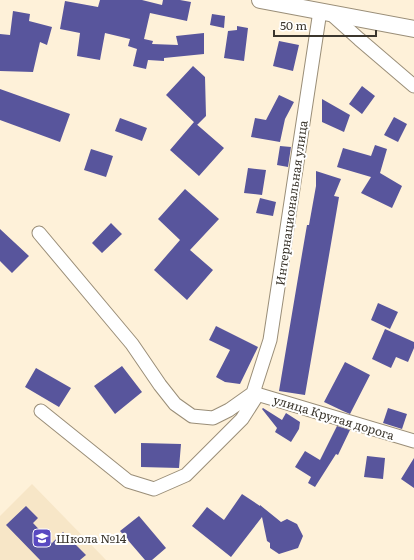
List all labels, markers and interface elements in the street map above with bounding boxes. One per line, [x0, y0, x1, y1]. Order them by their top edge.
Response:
scale bar [274, 12, 376, 38]
text: 50 m [280, 16, 307, 34]
street label: Интернациональная улица [270, 119, 312, 287]
street label: улица Крутая дорога [271, 390, 397, 444]
school or university icon: Школа №14 [31, 527, 53, 549]
place label: Школа №14 [56, 529, 127, 547]

